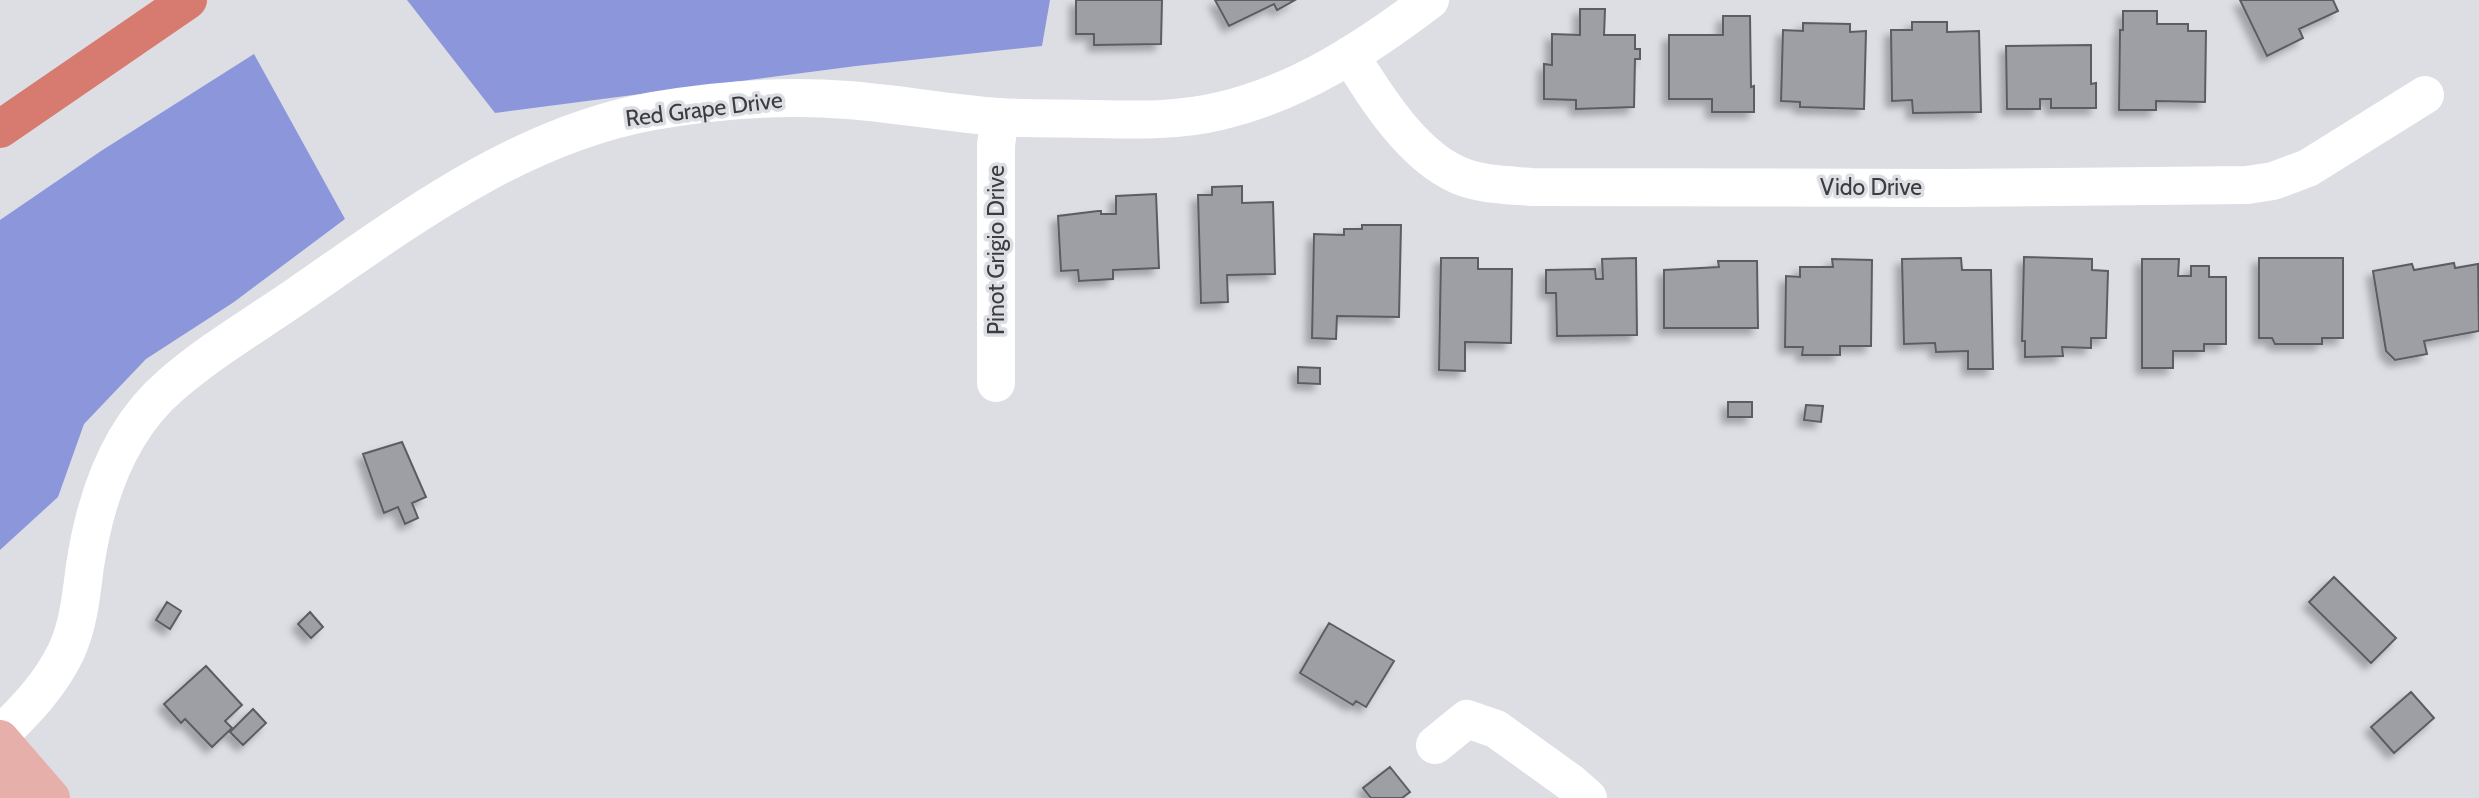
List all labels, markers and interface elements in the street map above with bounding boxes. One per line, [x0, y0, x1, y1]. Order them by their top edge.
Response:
street label: Red Grape Drive [624, 85, 784, 133]
street label: Pinot Grigio Drive [982, 165, 1010, 335]
street label: Vido Drive [1820, 173, 1922, 201]

